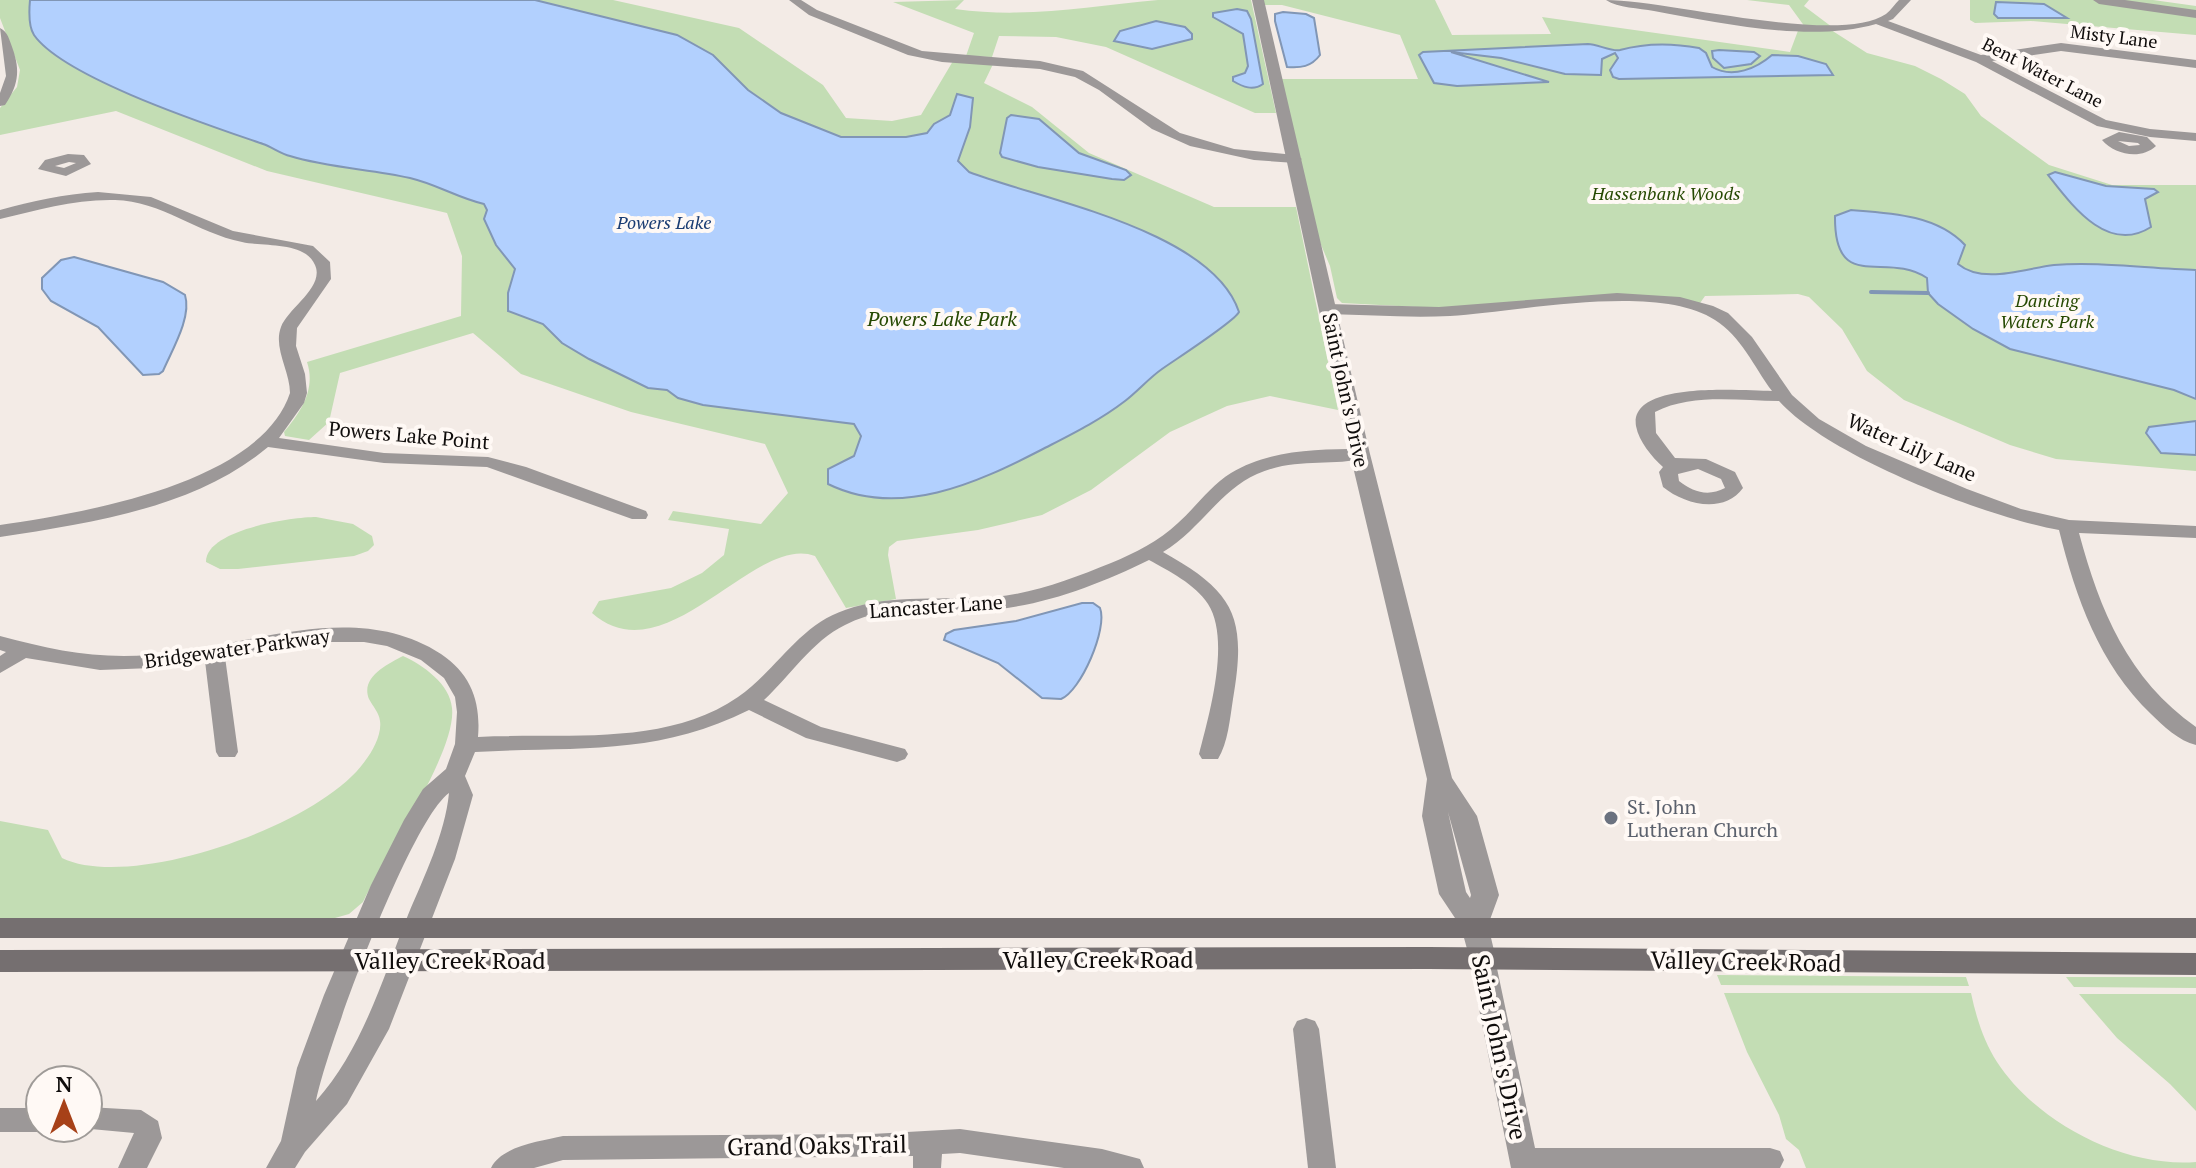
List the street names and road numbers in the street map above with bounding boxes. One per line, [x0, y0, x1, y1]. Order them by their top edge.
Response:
street label: Misty Lane [2069, 19, 2159, 53]
street label: Bent Water Lane [1979, 31, 2107, 113]
street label: Saint John's Drive [1316, 310, 1376, 470]
street label: Water Lily Lane [1843, 407, 1981, 487]
street label: Powers Lake Point [327, 415, 491, 456]
street label: Lancaster Lane [868, 588, 1004, 624]
street label: Bridgewater Parkway [142, 621, 332, 674]
street label: Valley Creek Road [1002, 943, 1194, 975]
street label: Valley Creek Road [1650, 943, 1842, 979]
street label: Valley Creek Road [354, 944, 546, 976]
street label: Saint John's Drive [1465, 951, 1535, 1143]
street label: Grand Oaks Trail [727, 1127, 907, 1163]

